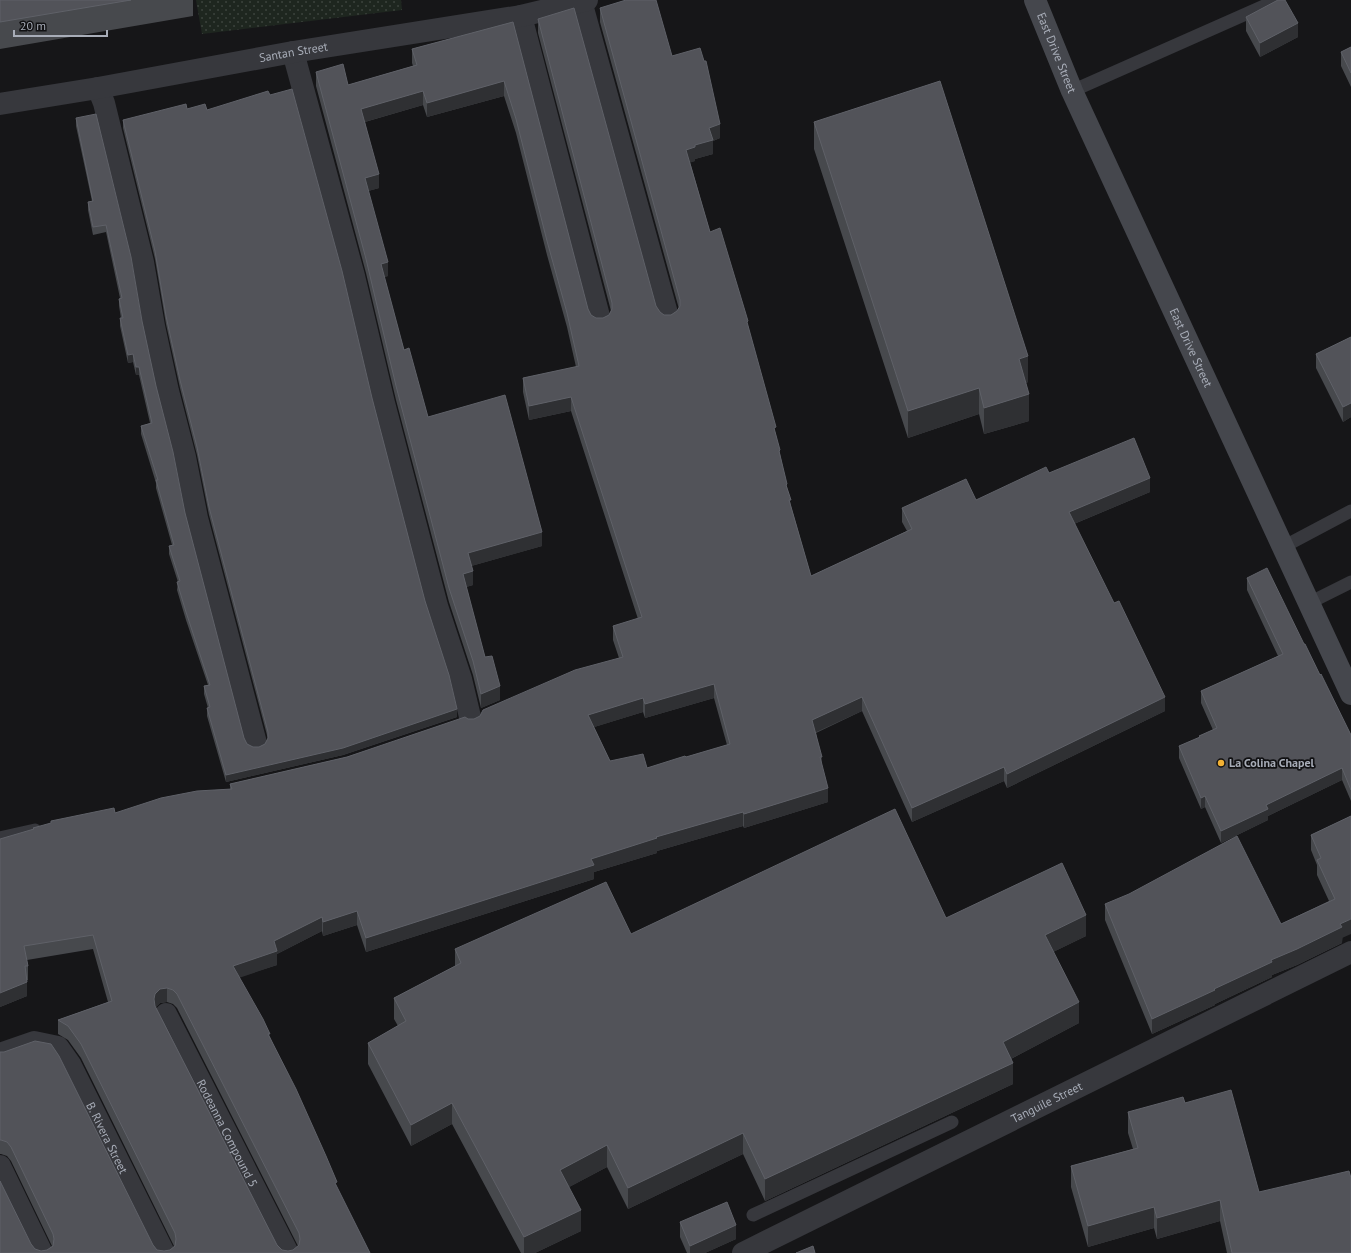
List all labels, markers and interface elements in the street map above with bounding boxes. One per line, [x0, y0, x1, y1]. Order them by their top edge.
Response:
street label: East Drive Street [1034, 10, 1080, 95]
scale bar [14, 12, 107, 38]
text: 20 m [20, 18, 46, 33]
street label: Santan Street [258, 39, 329, 65]
street label: East Drive Street [1166, 305, 1216, 389]
place label: La Colina Chapel [1229, 755, 1315, 770]
marker: La Colina Chapel [1216, 758, 1226, 768]
street label: Rodeanna Compound 5 [194, 1077, 261, 1189]
street label: Tanguile Street [1008, 1078, 1085, 1126]
street label: B. Rivera Street [83, 1100, 131, 1176]

